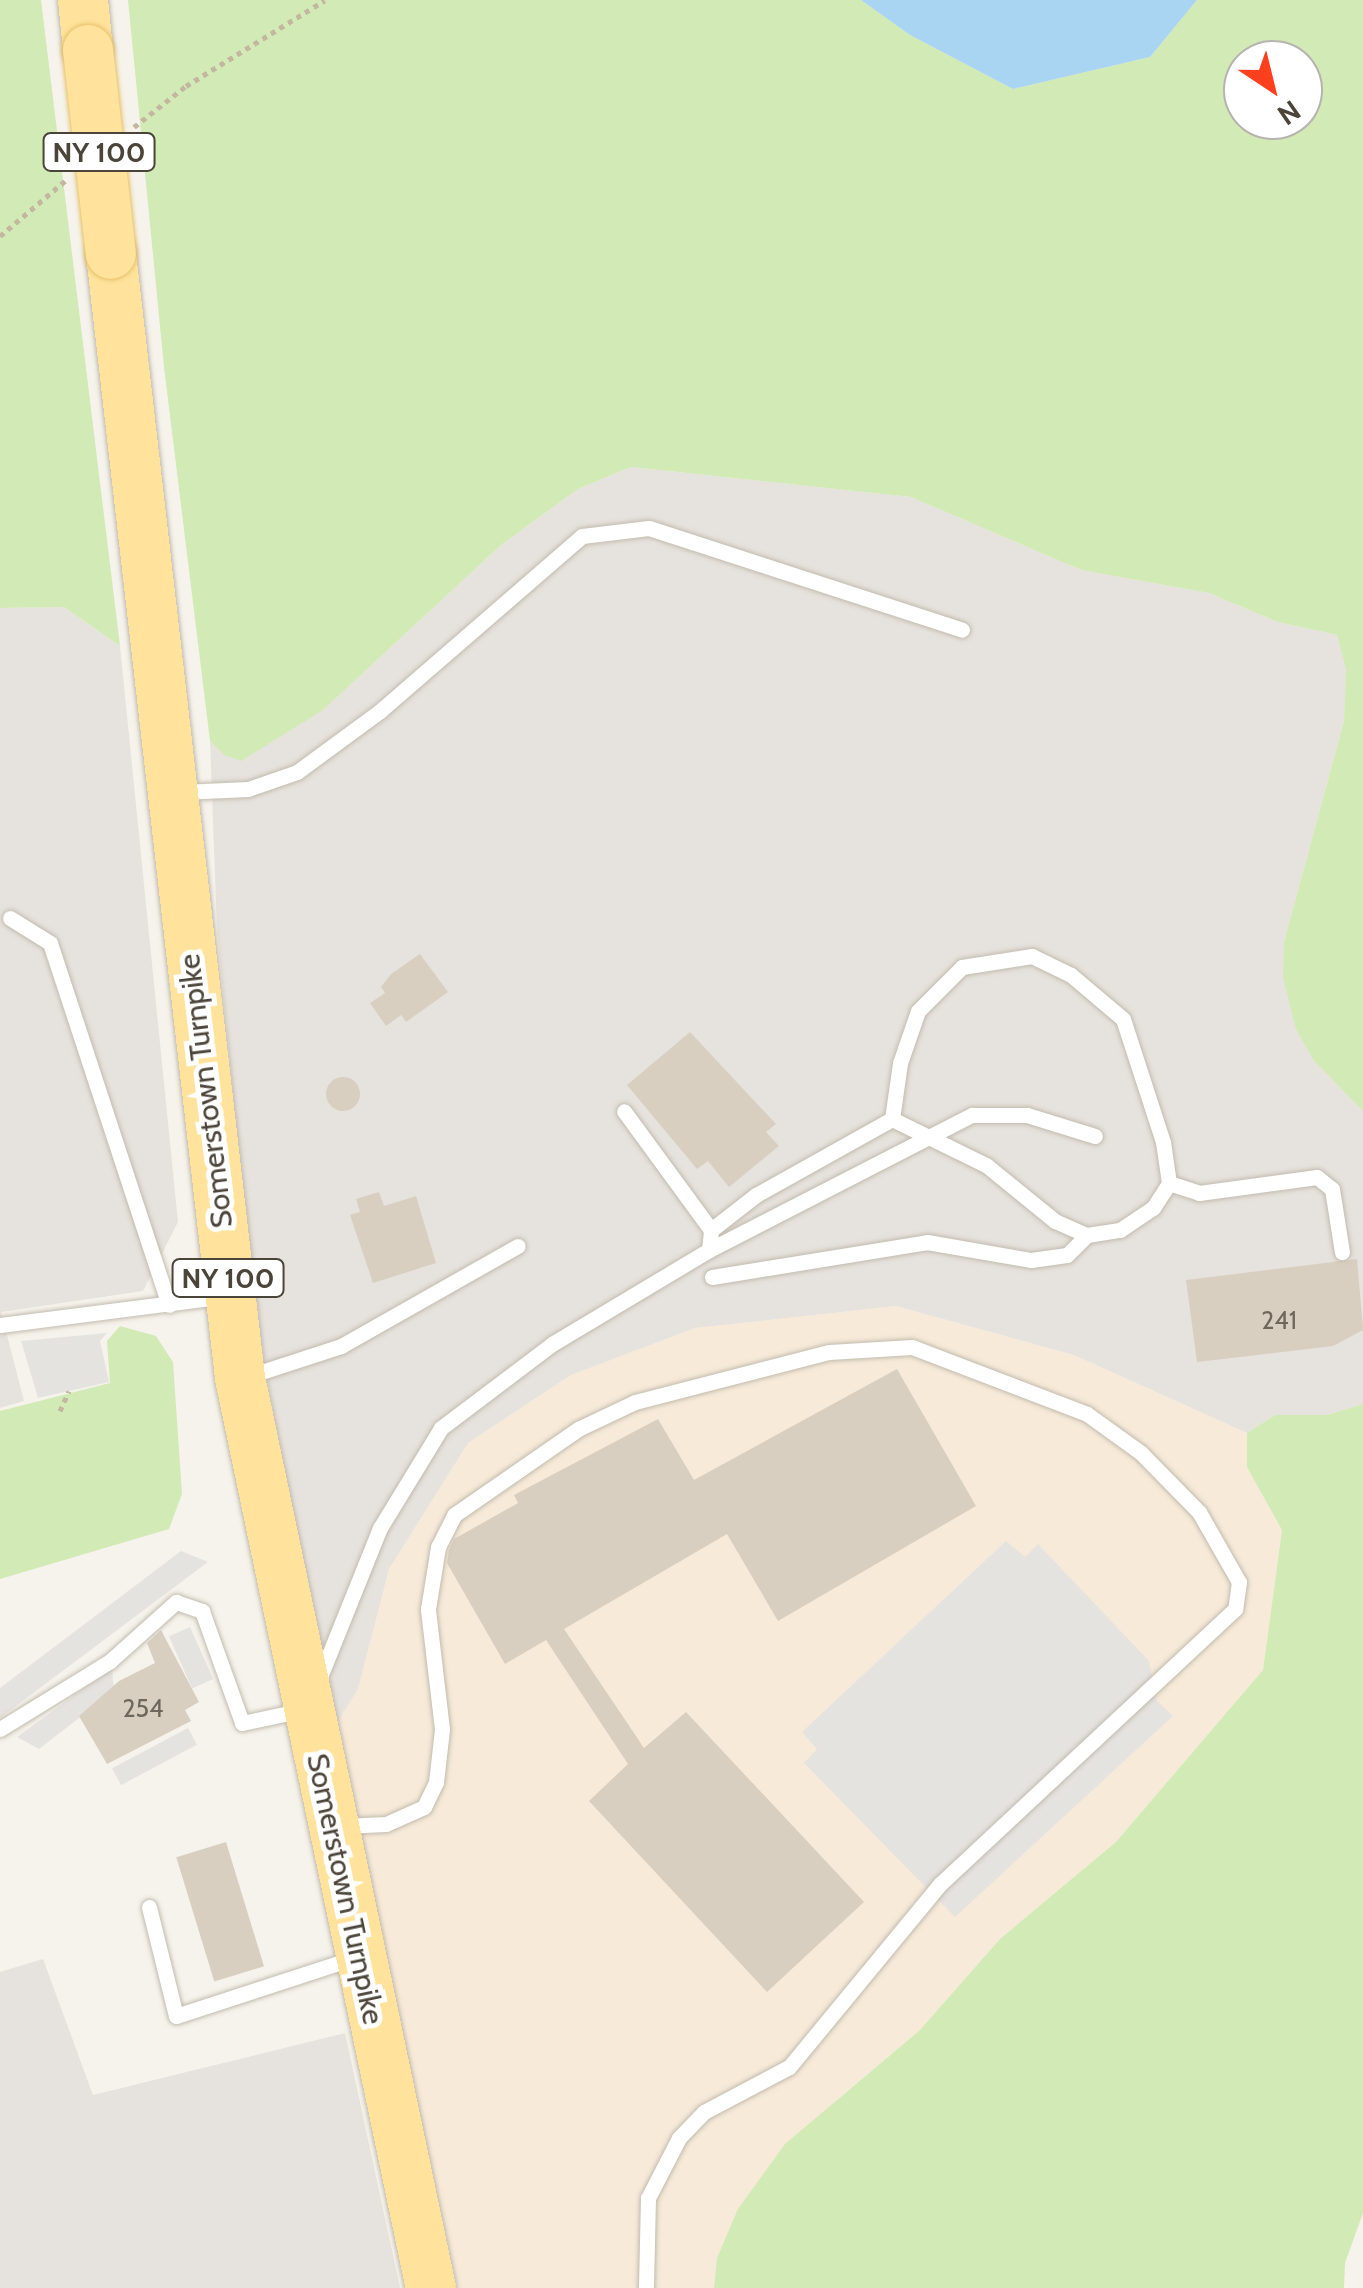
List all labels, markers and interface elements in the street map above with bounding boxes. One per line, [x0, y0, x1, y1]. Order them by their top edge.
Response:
north arrow [1223, 40, 1323, 140]
text: N [1271, 93, 1307, 133]
road number: NY 100 [42, 129, 156, 175]
street label: Somerstown Turnpike [171, 952, 241, 1230]
road number: NY 100 [170, 1255, 286, 1301]
house number: 241 [1261, 1305, 1297, 1335]
house number: 254 [122, 1693, 164, 1723]
street label: Somerstown Turnpike [299, 1750, 391, 2028]

